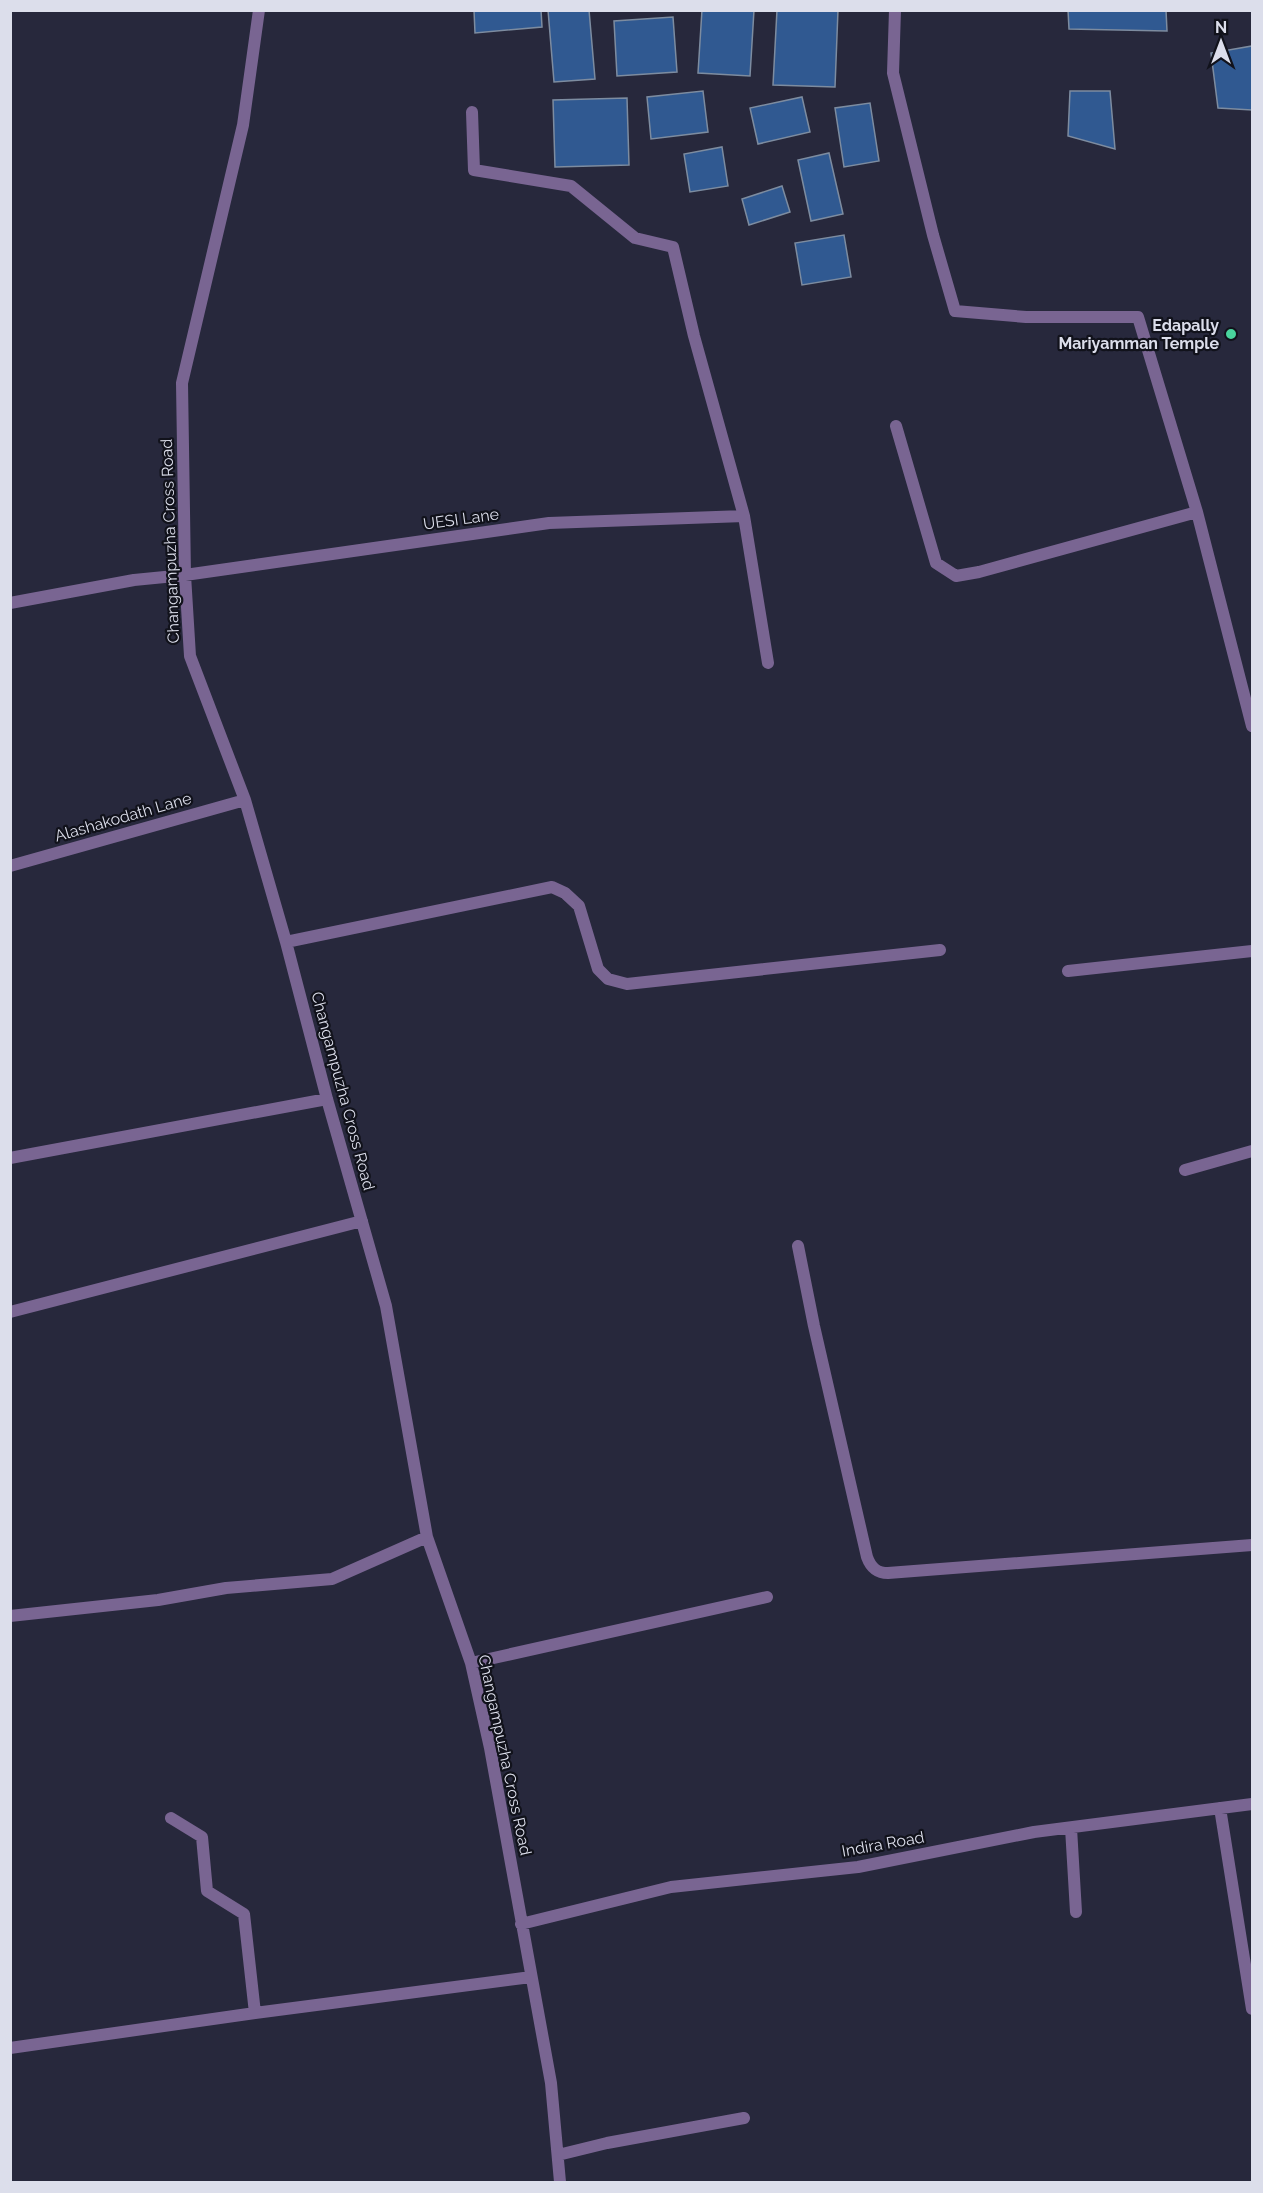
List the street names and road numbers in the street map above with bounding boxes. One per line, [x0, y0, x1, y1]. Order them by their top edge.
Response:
street label: Changampuzha Cross Road [157, 438, 183, 644]
street label: UESI Lane [422, 504, 500, 534]
street label: Alashakodath Lane [52, 788, 194, 846]
street label: Changampuzha Cross Road [307, 990, 379, 1192]
street label: Changampuzha Cross Road [474, 1653, 536, 1857]
street label: Indira Road [840, 1827, 926, 1861]

